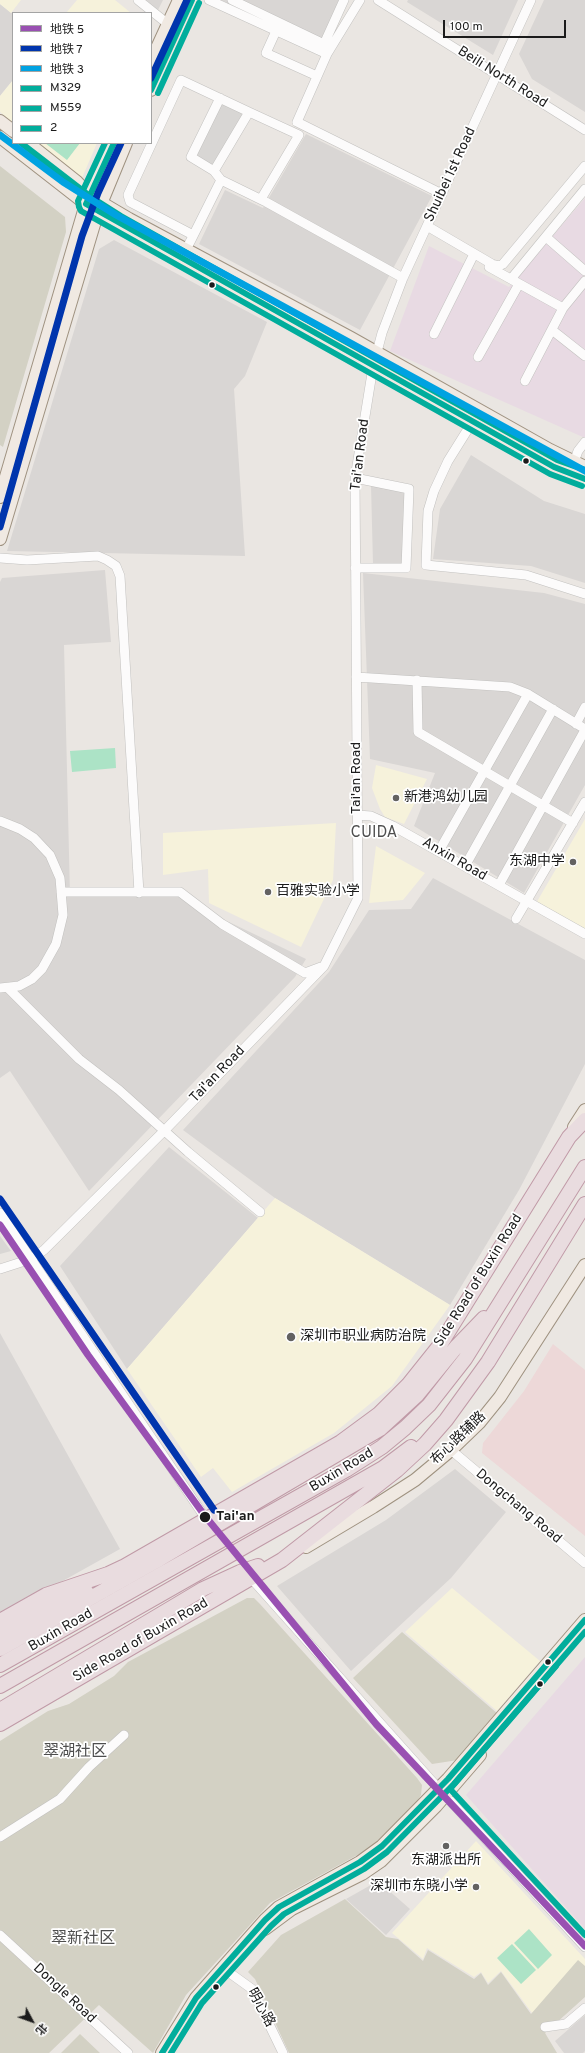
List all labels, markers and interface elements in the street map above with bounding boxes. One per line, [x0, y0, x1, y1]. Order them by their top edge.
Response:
legend [12, 12, 152, 144]
scale bar [445, 12, 568, 38]
text: 100 m [450, 19, 483, 35]
text: 地铁 5 [50, 22, 84, 38]
text: 地铁 7 [50, 42, 83, 58]
street label: Beili North Road [454, 44, 550, 112]
text: 地铁 3 [50, 62, 84, 78]
text: M329 [50, 80, 81, 96]
text: M559 [50, 100, 82, 116]
text: 2 [50, 120, 57, 136]
street label: Shuibei 1st Road [422, 125, 480, 225]
unlabelled marker [207, 280, 217, 290]
street label: Tai'an Road [348, 418, 374, 492]
unlabelled marker [521, 456, 531, 466]
street label: Tai'an Road [349, 742, 365, 814]
place label: 新港鸿幼儿园 [404, 790, 488, 806]
marker: 新港鸿幼儿园 [391, 793, 401, 803]
district label: CUIDA [348, 824, 400, 844]
street label: Anxin Road [419, 835, 489, 885]
place label: 东湖中学 [509, 854, 565, 870]
marker: 东湖中学 [568, 857, 578, 867]
place label: 百雅实验小学 [276, 884, 360, 900]
marker: 百雅实验小学 [263, 887, 273, 897]
street label: Tai'an Road [187, 1043, 249, 1107]
street label: Side Road of Buxin Road [431, 1211, 527, 1351]
place label: 深圳市职业病防治院 [300, 1329, 426, 1345]
marker: 深圳市职业病防治院 [285, 1331, 297, 1343]
street label: 布心路辅路 [428, 1409, 490, 1469]
street label: Buxin Road [307, 1445, 377, 1497]
street label: Dongchang Road [472, 1466, 564, 1548]
place label: Tai'an [216, 1509, 255, 1525]
marker: Tai'an [198, 1510, 212, 1524]
street label: Side Road of Buxin Road [70, 1595, 212, 1687]
street label: Buxin Road [26, 1606, 96, 1656]
unlabelled marker [543, 1657, 553, 1667]
unlabelled marker [535, 1679, 545, 1689]
district label: 翠湖社区 [43, 1743, 107, 1763]
marker: 东湖派出所 [441, 1841, 451, 1851]
place label: 东湖派出所 [411, 1853, 481, 1869]
place label: 深圳市东晓小学 [370, 1879, 468, 1895]
marker: 深圳市东晓小学 [471, 1882, 481, 1892]
district label: 翠新社区 [51, 1930, 115, 1950]
street label: Dongle Road [29, 1961, 99, 2027]
unlabelled marker [211, 1982, 221, 1992]
street label: 明心路 [242, 1986, 278, 2030]
north arrow [12, 2001, 52, 2041]
text: 北 [32, 2020, 50, 2038]

